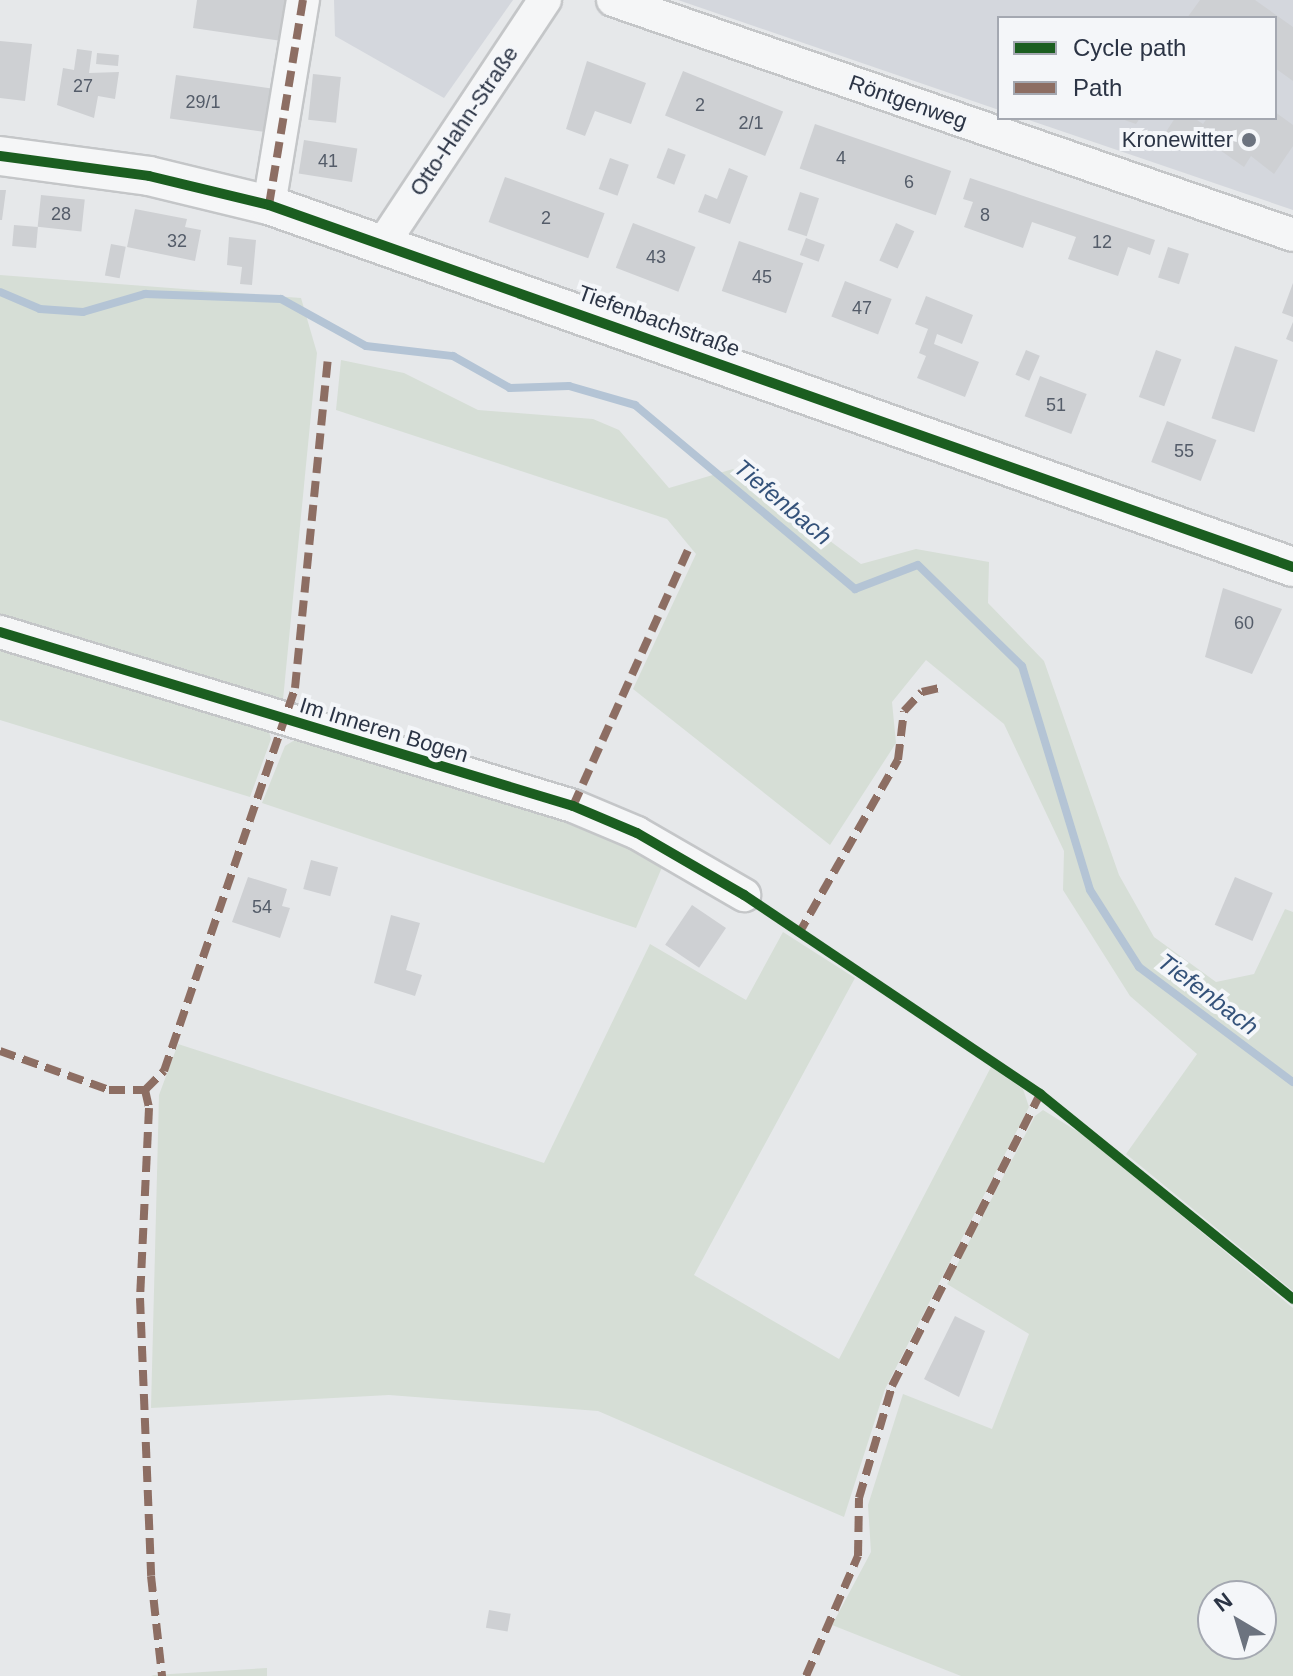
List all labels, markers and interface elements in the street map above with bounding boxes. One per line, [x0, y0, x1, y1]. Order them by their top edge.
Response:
legend [997, 16, 1277, 120]
text: Cycle path [1073, 34, 1186, 61]
street label: Otto-Hahn-Straße [404, 41, 524, 201]
street label: Röntgenweg [845, 69, 971, 135]
text: Path [1073, 74, 1122, 101]
house number: 27 [73, 75, 93, 97]
house number: 29/1 [185, 91, 221, 113]
house number: 2 [695, 94, 705, 116]
house number: 2/1 [738, 112, 764, 134]
place label: Kronewitter [1122, 127, 1233, 153]
marker: Kronewitter [1240, 131, 1258, 149]
house number: 4 [836, 147, 846, 169]
house number: 41 [318, 150, 338, 172]
house number: 6 [904, 171, 914, 193]
house number: 28 [51, 203, 71, 225]
house number: 8 [980, 204, 990, 226]
house number: 2 [541, 207, 551, 229]
house number: 32 [167, 230, 187, 252]
house number: 12 [1092, 231, 1112, 253]
house number: 43 [646, 246, 666, 268]
house number: 45 [752, 266, 772, 288]
street label: Tiefenbachstraße [574, 279, 744, 363]
house number: 47 [852, 297, 872, 319]
house number: 51 [1046, 394, 1066, 416]
house number: 55 [1174, 440, 1194, 462]
water label: Tiefenbach [728, 453, 838, 551]
house number: 60 [1234, 612, 1254, 634]
street label: Im Inneren Bogen [297, 692, 471, 768]
house number: 54 [252, 896, 272, 918]
water label: Tiefenbach [1152, 947, 1264, 1041]
north arrow [1197, 1580, 1277, 1660]
text: N [1209, 1588, 1237, 1617]

